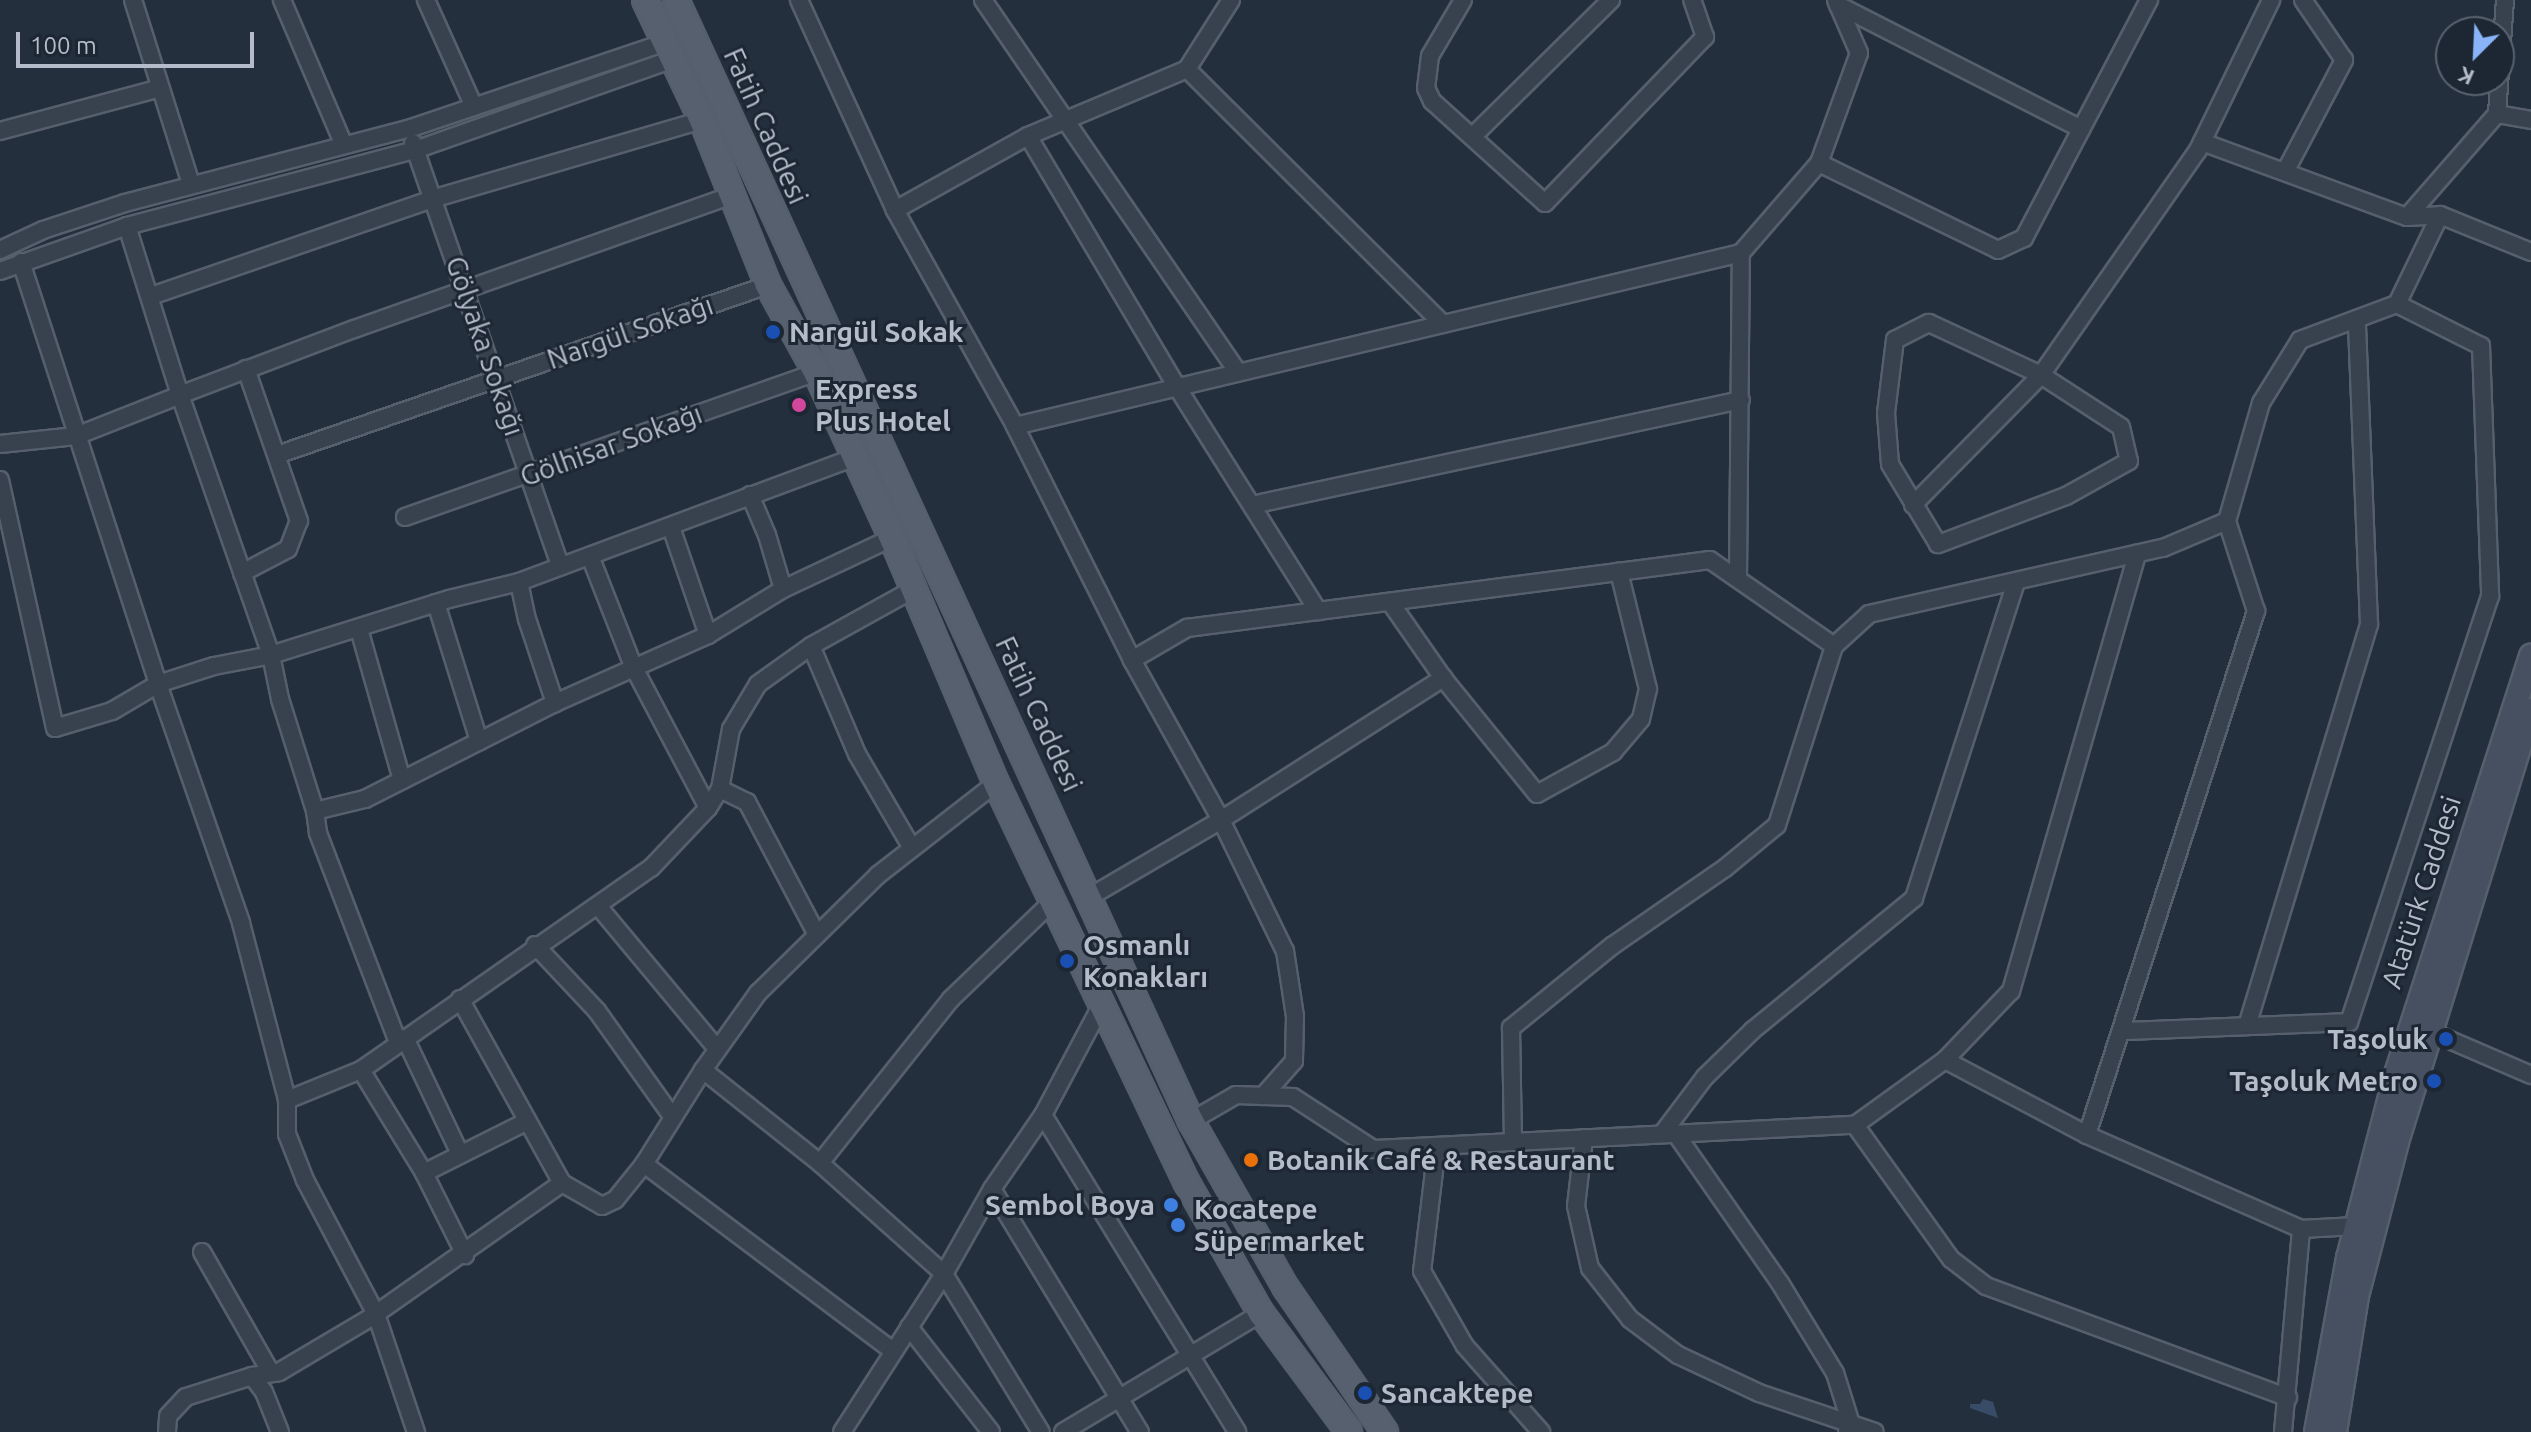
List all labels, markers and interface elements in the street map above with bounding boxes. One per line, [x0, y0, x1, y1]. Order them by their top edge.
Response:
scale bar [20, 16, 258, 66]
north arrow [2435, 16, 2515, 96]
text: 100 m [30, 32, 97, 59]
street label: Fatih Caddesi [717, 43, 815, 209]
text: K [2454, 62, 2478, 91]
street label: Gölyaka Sokağı [439, 252, 531, 440]
street label: Nargül Sokağı [543, 288, 717, 376]
place label: Nargül Sokak [789, 315, 964, 349]
marker: Nargül Sokak [764, 323, 782, 341]
place label: Express Plus Hotel [815, 372, 951, 438]
marker: Express Plus Hotel [790, 396, 808, 414]
street label: Gölhisar Sokağı [515, 397, 707, 493]
street label: Fatih Caddesi [988, 631, 1090, 797]
street label: Atatürk Caddesi [2374, 791, 2468, 993]
place label: Osmanlı Konakları [1083, 928, 1208, 994]
marker: Osmanlı Konakları [1058, 952, 1076, 970]
place label: Taşoluk [2327, 1022, 2428, 1056]
marker: Taşoluk [2435, 1028, 2457, 1050]
place label: Taşoluk Metro [2229, 1064, 2418, 1098]
marker: Taşoluk Metro [2425, 1072, 2443, 1090]
place label: Botanik Café & Restaurant [1267, 1143, 1615, 1177]
marker: Botanik Café & Restaurant [1242, 1151, 1260, 1169]
place label: Sembol Boya [985, 1188, 1155, 1222]
place label: Kocatepe Süpermarket [1194, 1192, 1365, 1258]
marker: Sembol Boya [1162, 1196, 1180, 1214]
marker: Kocatepe Süpermarket [1169, 1216, 1187, 1234]
place label: Sancaktepe [1381, 1376, 1533, 1410]
marker: Sancaktepe [1356, 1384, 1374, 1402]

